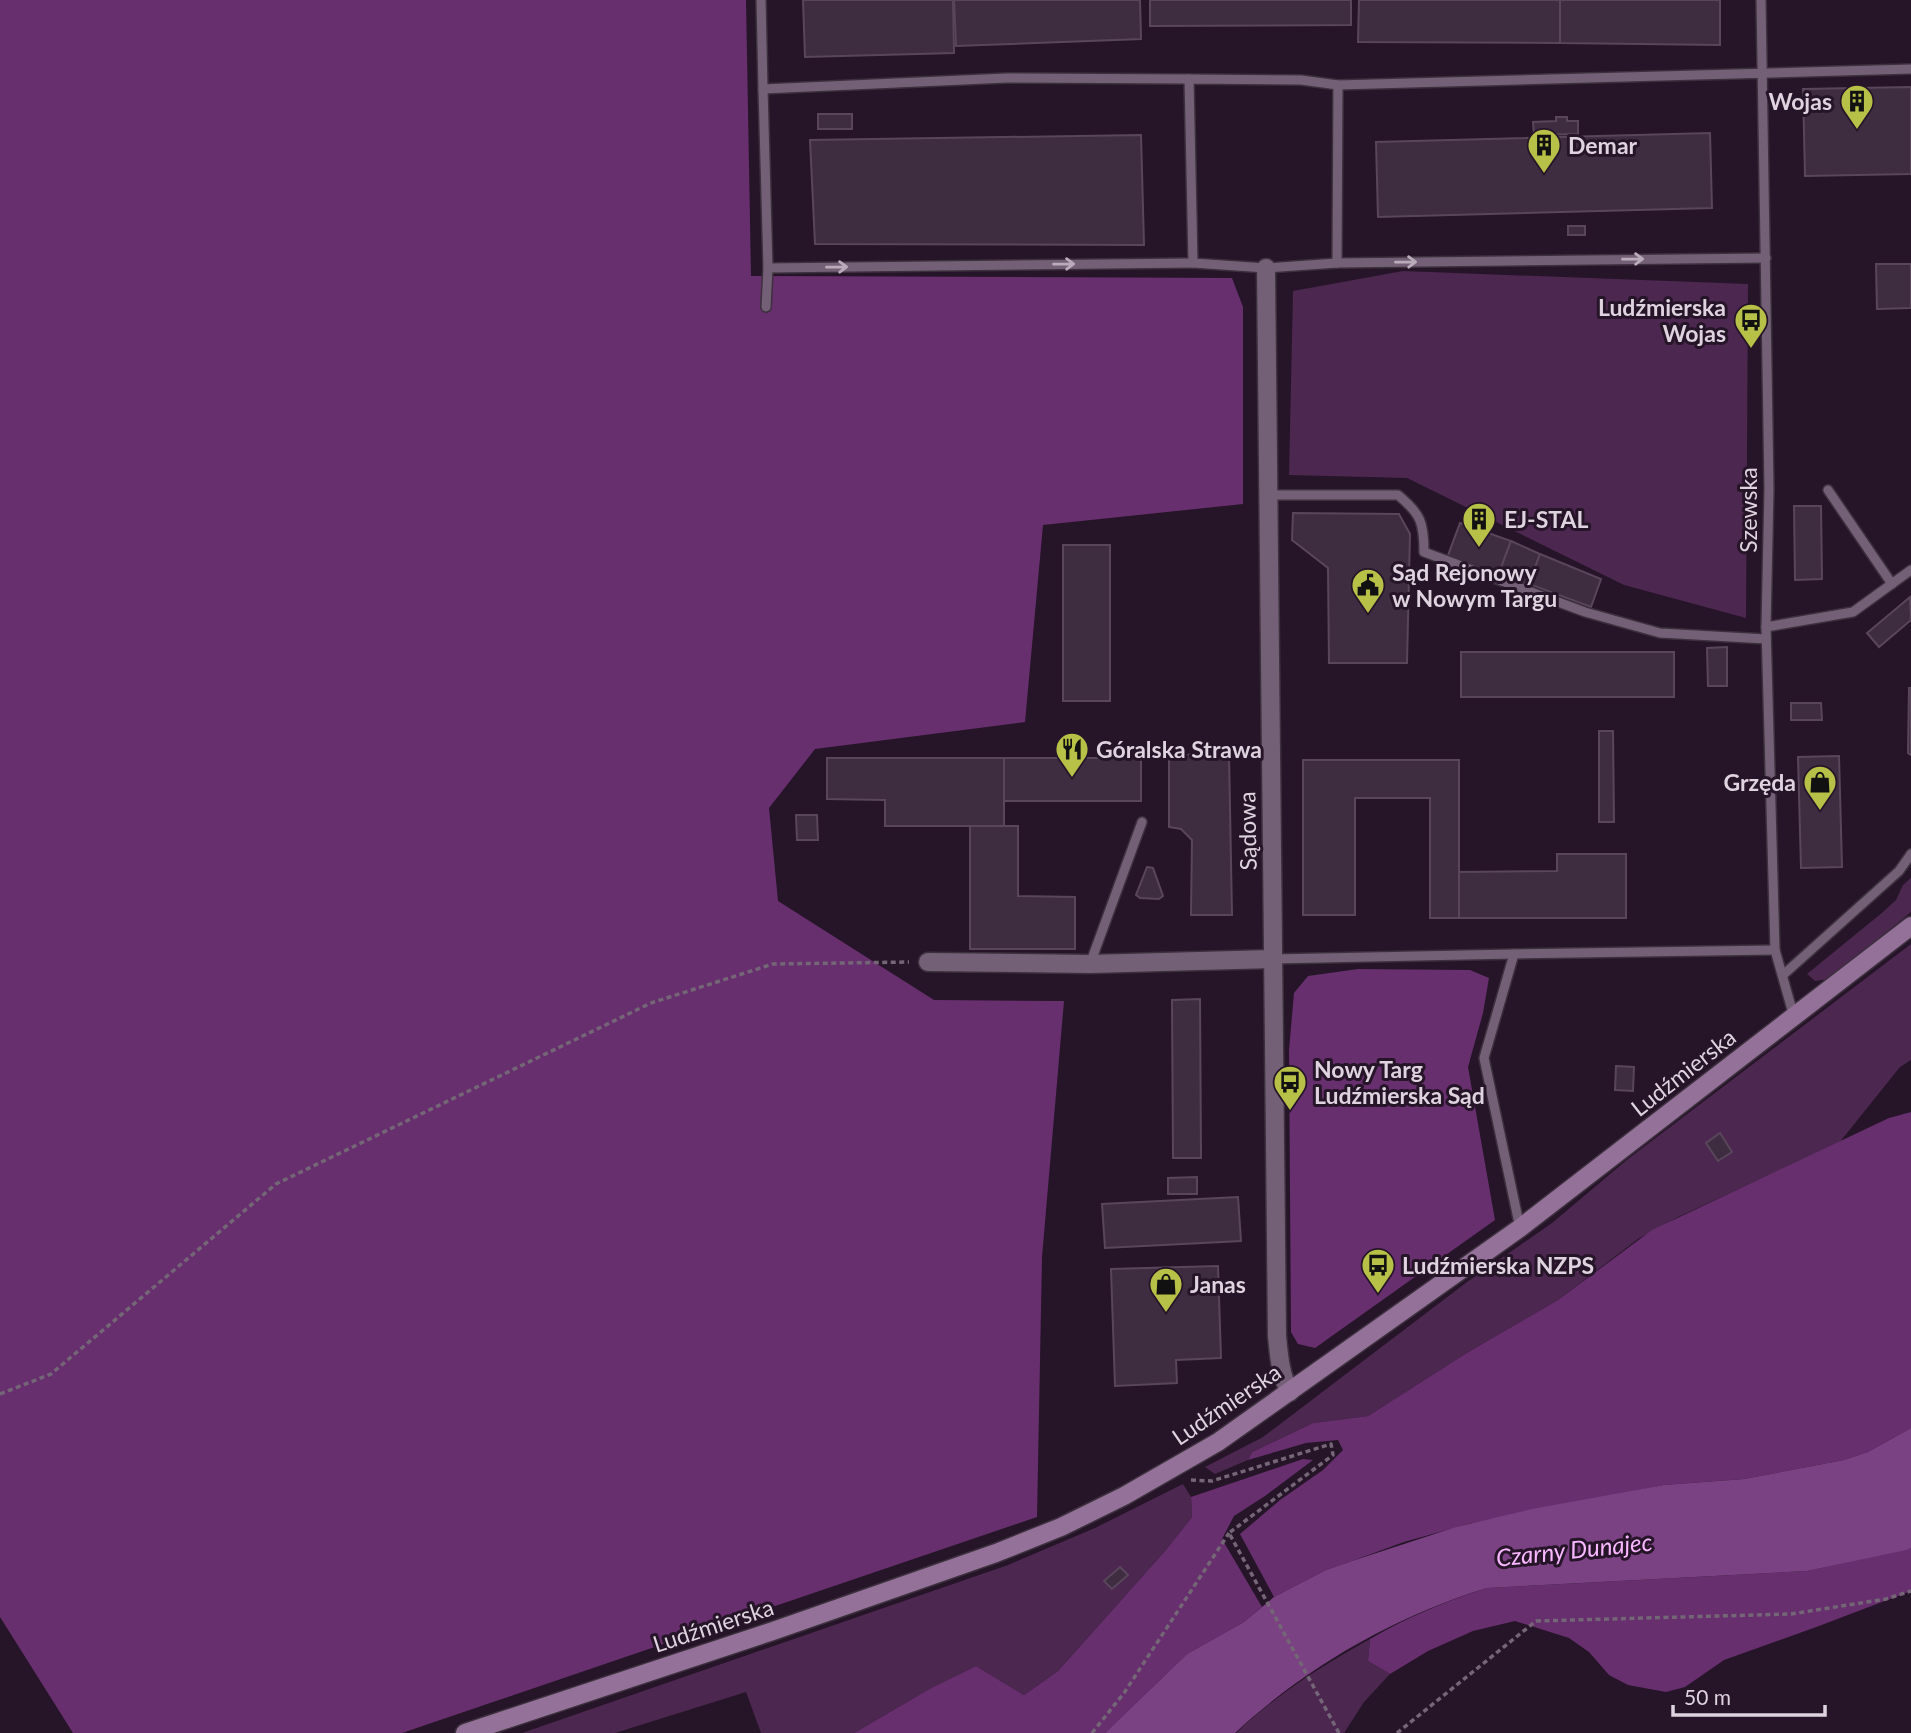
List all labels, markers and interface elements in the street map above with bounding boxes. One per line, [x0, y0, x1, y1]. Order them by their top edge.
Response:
building icon: Wojas [1838, 82, 1876, 131]
place label: Wojas [1768, 87, 1832, 115]
building icon: Demar [1525, 126, 1563, 175]
place label: Demar [1568, 131, 1638, 159]
one-way arrow [1621, 252, 1644, 266]
one-way arrow [1394, 255, 1417, 269]
one-way arrow [1052, 258, 1075, 271]
one-way arrow [825, 260, 848, 274]
place label: Ludźmierska Wojas [1598, 293, 1726, 347]
bus stop icon: Ludźmierska Wojas [1732, 301, 1770, 350]
street label: Szewska [1734, 467, 1762, 553]
building icon: EJ-STAL [1460, 500, 1498, 549]
place label: EJ-STAL [1504, 505, 1588, 533]
place label: Sąd Rejonowy w Nowym Targu [1392, 558, 1557, 612]
public building icon: Sąd Rejonowy w Nowym Targu [1349, 566, 1387, 615]
restaurant icon: Góralska Strawa [1053, 730, 1091, 779]
place label: Góralska Strawa [1096, 735, 1262, 763]
shop icon: Grzęda [1801, 763, 1839, 812]
place label: Grzęda [1724, 768, 1796, 796]
street label: Sądowa [1232, 791, 1262, 871]
street label: Ludźmierska [1625, 1022, 1741, 1122]
place label: Nowy Targ Ludźmierska Sąd [1314, 1055, 1485, 1109]
bus stop icon: Nowy Targ Ludźmierska Sąd [1271, 1063, 1309, 1112]
bus stop icon: Ludźmierska NZPS [1359, 1246, 1397, 1295]
place label: Ludźmierska NZPS [1402, 1251, 1594, 1279]
shop icon: Janas [1147, 1265, 1185, 1314]
place label: Janas [1190, 1270, 1246, 1298]
street label: Ludźmierska [1166, 1357, 1286, 1451]
water label: Czarny Dunajec [1494, 1526, 1654, 1572]
street label: Ludźmierska [649, 1592, 777, 1658]
scale bar [1673, 1674, 1825, 1718]
text: 50 m [1684, 1684, 1731, 1709]

